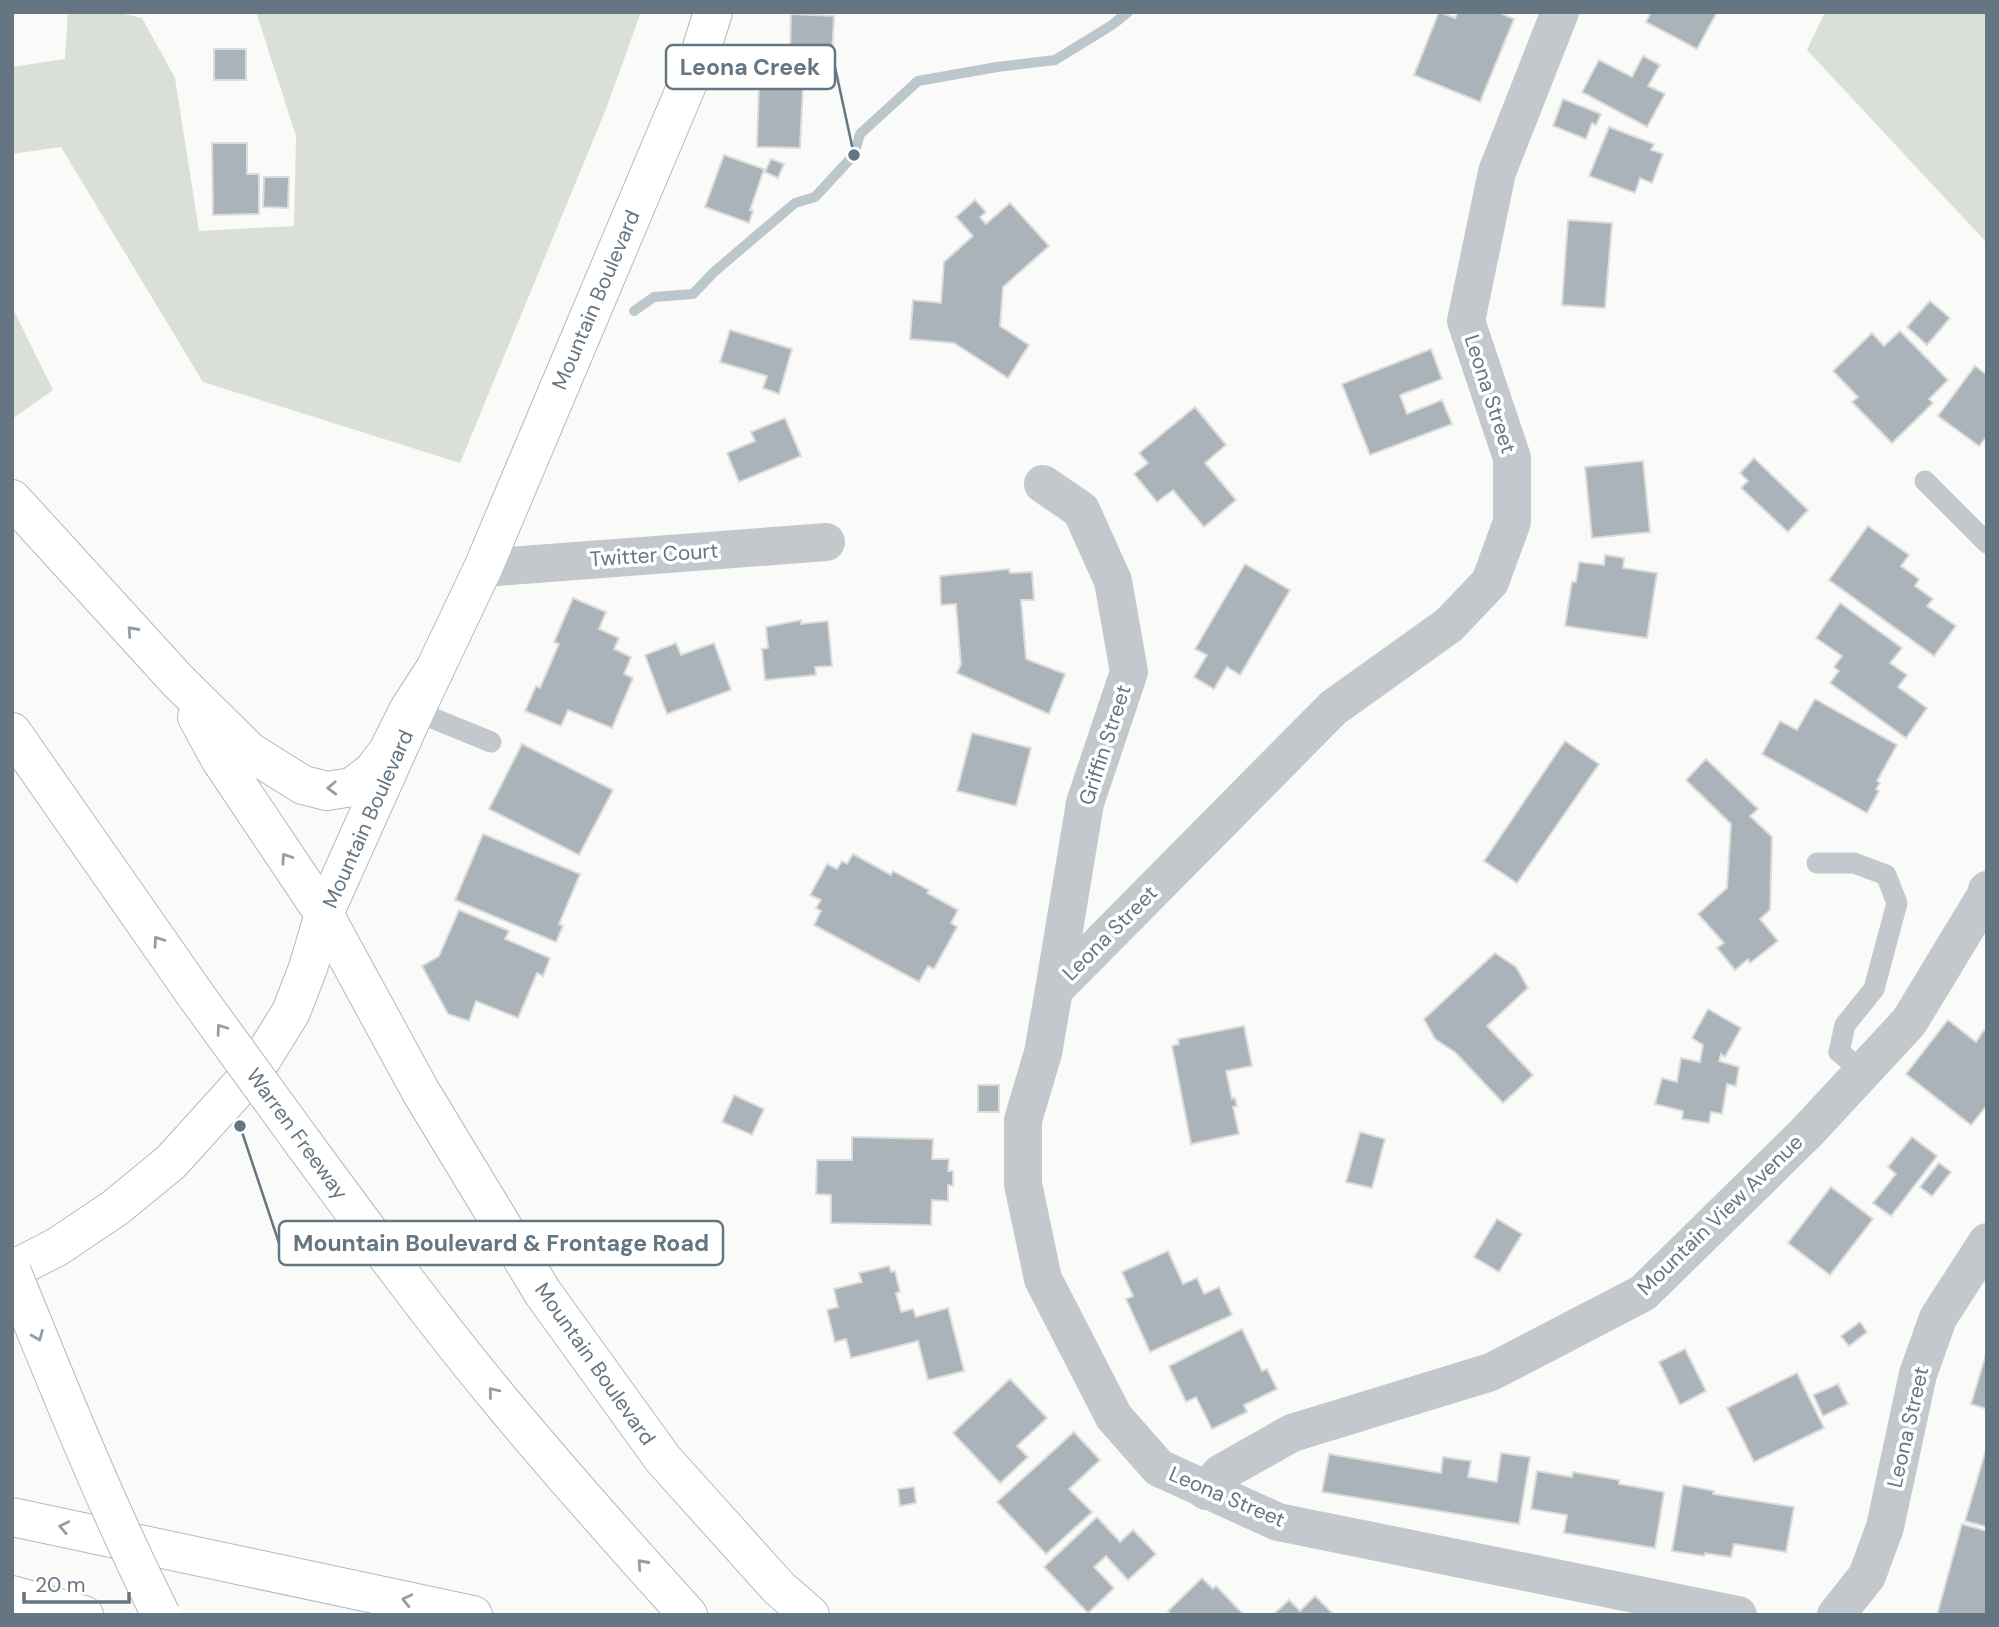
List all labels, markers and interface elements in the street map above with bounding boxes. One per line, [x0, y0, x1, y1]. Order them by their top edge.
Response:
callout: Leona Creek [666, 45, 835, 89]
text: Leona Creek [680, 52, 820, 82]
street label: Mountain Boulevard [546, 206, 646, 394]
street label: Leona Street [1458, 331, 1522, 457]
street label: Twitter Court [589, 537, 719, 573]
one-way arrow [128, 626, 140, 639]
street label: Griffin Street [1072, 681, 1138, 809]
street label: Mountain Boulevard [316, 725, 420, 913]
one-way arrow [326, 781, 337, 796]
one-way arrow [282, 853, 294, 866]
street label: Leona Street [1056, 879, 1164, 987]
one-way arrow [154, 936, 166, 949]
one-way arrow [217, 1024, 229, 1037]
street label: Warren Freeway [240, 1063, 354, 1206]
street label: Mountain View Avenue [1631, 1128, 1809, 1302]
callout: Mountain Boulevard & Frontage Road [279, 1221, 723, 1265]
text: Mountain Boulevard & Frontage Road [293, 1228, 709, 1258]
street label: Mountain Boulevard [528, 1277, 662, 1451]
one-way arrow [29, 1329, 43, 1341]
street label: Leona Street [1880, 1364, 1936, 1490]
one-way arrow [489, 1387, 501, 1400]
street label: Leona Street [1165, 1460, 1289, 1534]
one-way arrow [58, 1521, 70, 1536]
one-way arrow [638, 1559, 650, 1572]
scale bar [24, 1560, 130, 1604]
text: 20 m [35, 1571, 86, 1599]
one-way arrow [401, 1594, 413, 1608]

